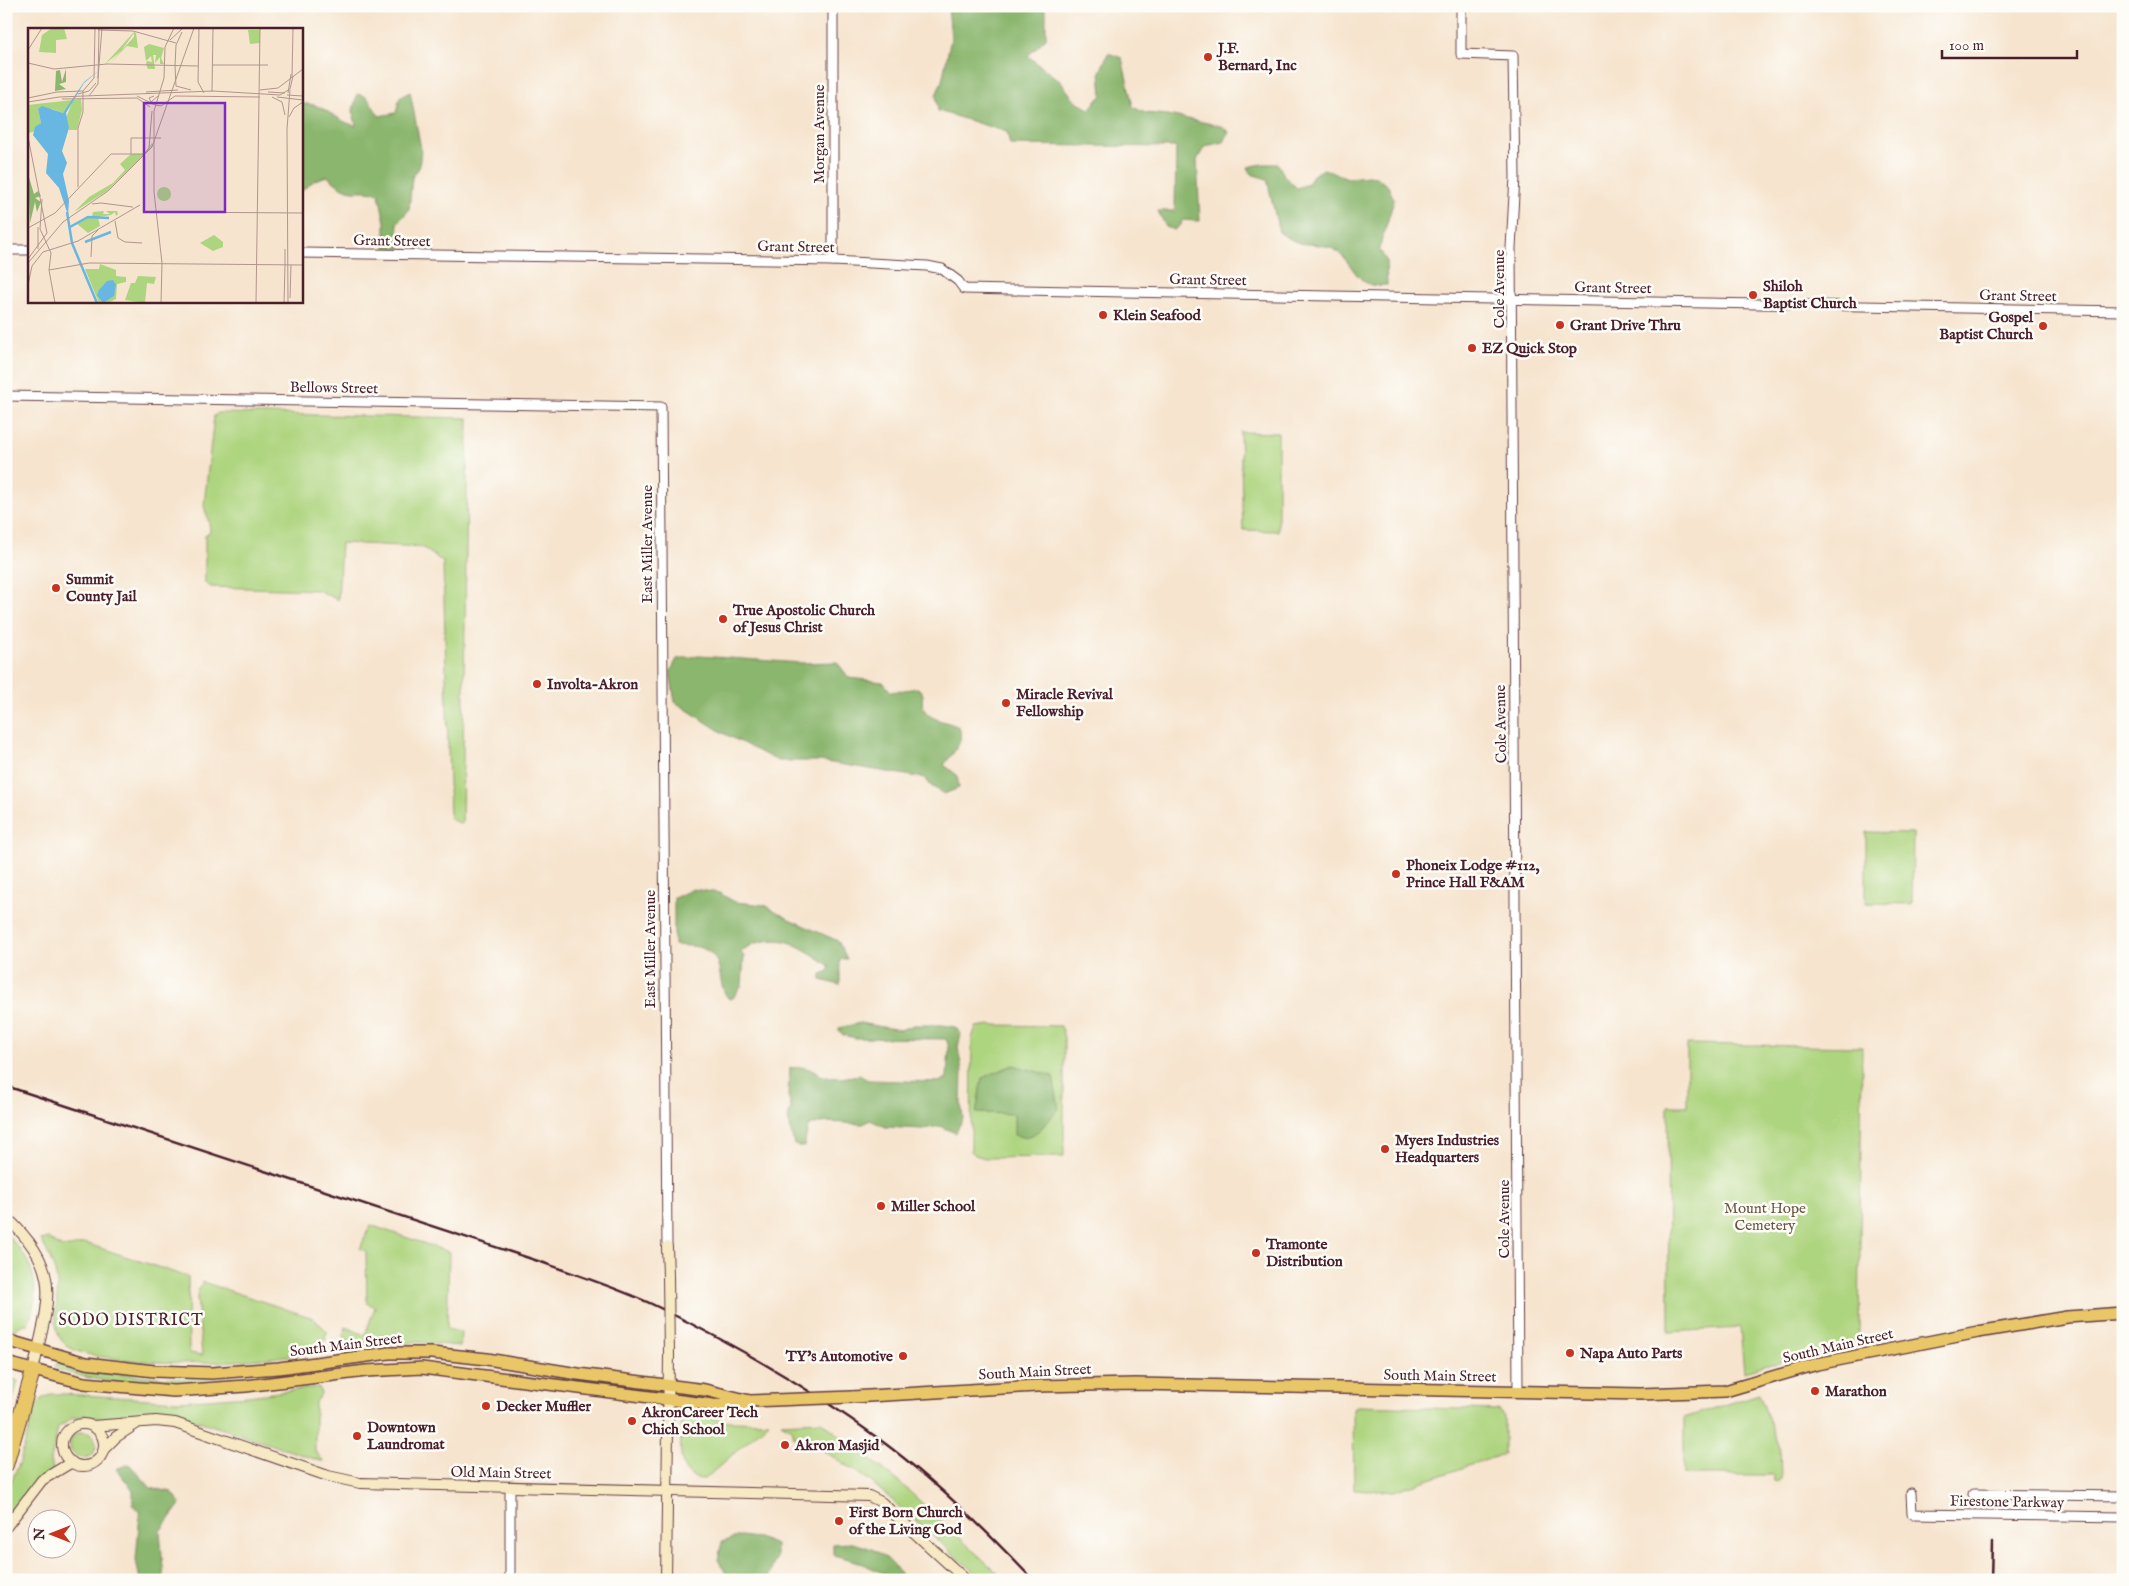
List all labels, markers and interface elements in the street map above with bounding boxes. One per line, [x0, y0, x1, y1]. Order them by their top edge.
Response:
inset map [28, 28, 302, 302]
scale bar [1942, 28, 2076, 60]
text: 100 m [1949, 36, 1985, 55]
place label: J.F. Bernard, Inc [1216, 39, 1297, 75]
marker: J.F. Bernard, Inc [1202, 51, 1214, 63]
street label: Morgan Avenue [810, 84, 829, 184]
street label: Grant Street [353, 231, 431, 251]
street label: Grant Street [757, 237, 835, 257]
street label: Cole Avenue [1490, 249, 1509, 328]
street label: Grant Street [1169, 270, 1247, 290]
place label: Shiloh Baptist Church [1763, 277, 1858, 313]
street label: Grant Street [1574, 278, 1652, 298]
street label: Grant Street [1979, 286, 2057, 306]
marker: Shiloh Baptist Church [1747, 289, 1759, 301]
place label: Klein Seafood [1113, 306, 1202, 325]
place label: Gospel Baptist Church [1939, 308, 2034, 344]
marker: Klein Seafood [1097, 309, 1109, 321]
place label: Grant Drive Thru [1570, 316, 1681, 335]
marker: Grant Drive Thru [1554, 319, 1566, 331]
marker: Gospel Baptist Church [2037, 320, 2049, 332]
place label: EZ Quick Stop [1482, 339, 1577, 358]
marker: EZ Quick Stop [1466, 342, 1478, 354]
street label: Bellows Street [290, 378, 378, 398]
street label: East Miller Avenue [638, 485, 657, 603]
place label: Summit County Jail [66, 570, 138, 606]
marker: Summit County Jail [50, 582, 62, 594]
place label: True Apostolic Church of Jesus Christ [732, 601, 876, 637]
marker: True Apostolic Church of Jesus Christ [717, 613, 729, 625]
place label: Involta-Akron [547, 675, 638, 694]
marker: Involta-Akron [531, 678, 543, 690]
street label: Cole Avenue [1491, 684, 1511, 764]
place label: Miracle Revival Fellowship [1016, 685, 1114, 721]
marker: Miracle Revival Fellowship [1000, 697, 1012, 709]
place label: Phoneix Lodge #112, Prince Hall F&AM [1406, 856, 1540, 892]
marker: Phoneix Lodge #112, Prince Hall F&AM [1390, 868, 1402, 880]
street label: East Miller Avenue [641, 890, 660, 1008]
place label: Myers Industries Headquarters [1395, 1131, 1500, 1167]
marker: Myers Industries Headquarters [1379, 1143, 1391, 1155]
street label: Cole Avenue [1495, 1179, 1514, 1258]
place label: Miller School [891, 1197, 976, 1216]
park label: Mount Hope Cemetery [1724, 1199, 1806, 1235]
marker: Miller School [875, 1200, 887, 1212]
place label: Tramonte Distribution [1265, 1235, 1343, 1271]
marker: Tramonte Distribution [1250, 1247, 1262, 1259]
district label: SODO DISTRICT [58, 1311, 204, 1331]
street label: South Main Street [1781, 1324, 1895, 1368]
street label: South Main Street [289, 1329, 403, 1361]
place label: Napa Auto Parts [1579, 1344, 1683, 1363]
place label: TY's Automotive [785, 1347, 893, 1366]
marker: Napa Auto Parts [1564, 1347, 1576, 1359]
marker: TY's Automotive [897, 1350, 909, 1362]
street label: South Main Street [978, 1360, 1092, 1384]
street label: South Main Street [1383, 1366, 1497, 1386]
place label: Marathon [1825, 1382, 1887, 1401]
marker: Marathon [1809, 1385, 1821, 1397]
place label: Decker Muffler [496, 1397, 591, 1416]
marker: Decker Muffler [480, 1400, 492, 1412]
place label: AkronCareer Tech Chich School [641, 1403, 759, 1439]
marker: AkronCareer Tech Chich School [626, 1415, 638, 1427]
place label: Downtown Laundromat [367, 1418, 446, 1454]
marker: Downtown Laundromat [351, 1430, 363, 1442]
place label: Akron Masjid [794, 1436, 880, 1455]
marker: Akron Masjid [779, 1439, 791, 1451]
street label: Old Main Street [450, 1463, 552, 1483]
street label: Firestone Parkway [1950, 1492, 2065, 1513]
place label: First Born Church of the Living God [849, 1503, 964, 1539]
north arrow [28, 1508, 78, 1558]
marker: First Born Church of the Living God [833, 1515, 845, 1527]
text: N [31, 1528, 49, 1541]

